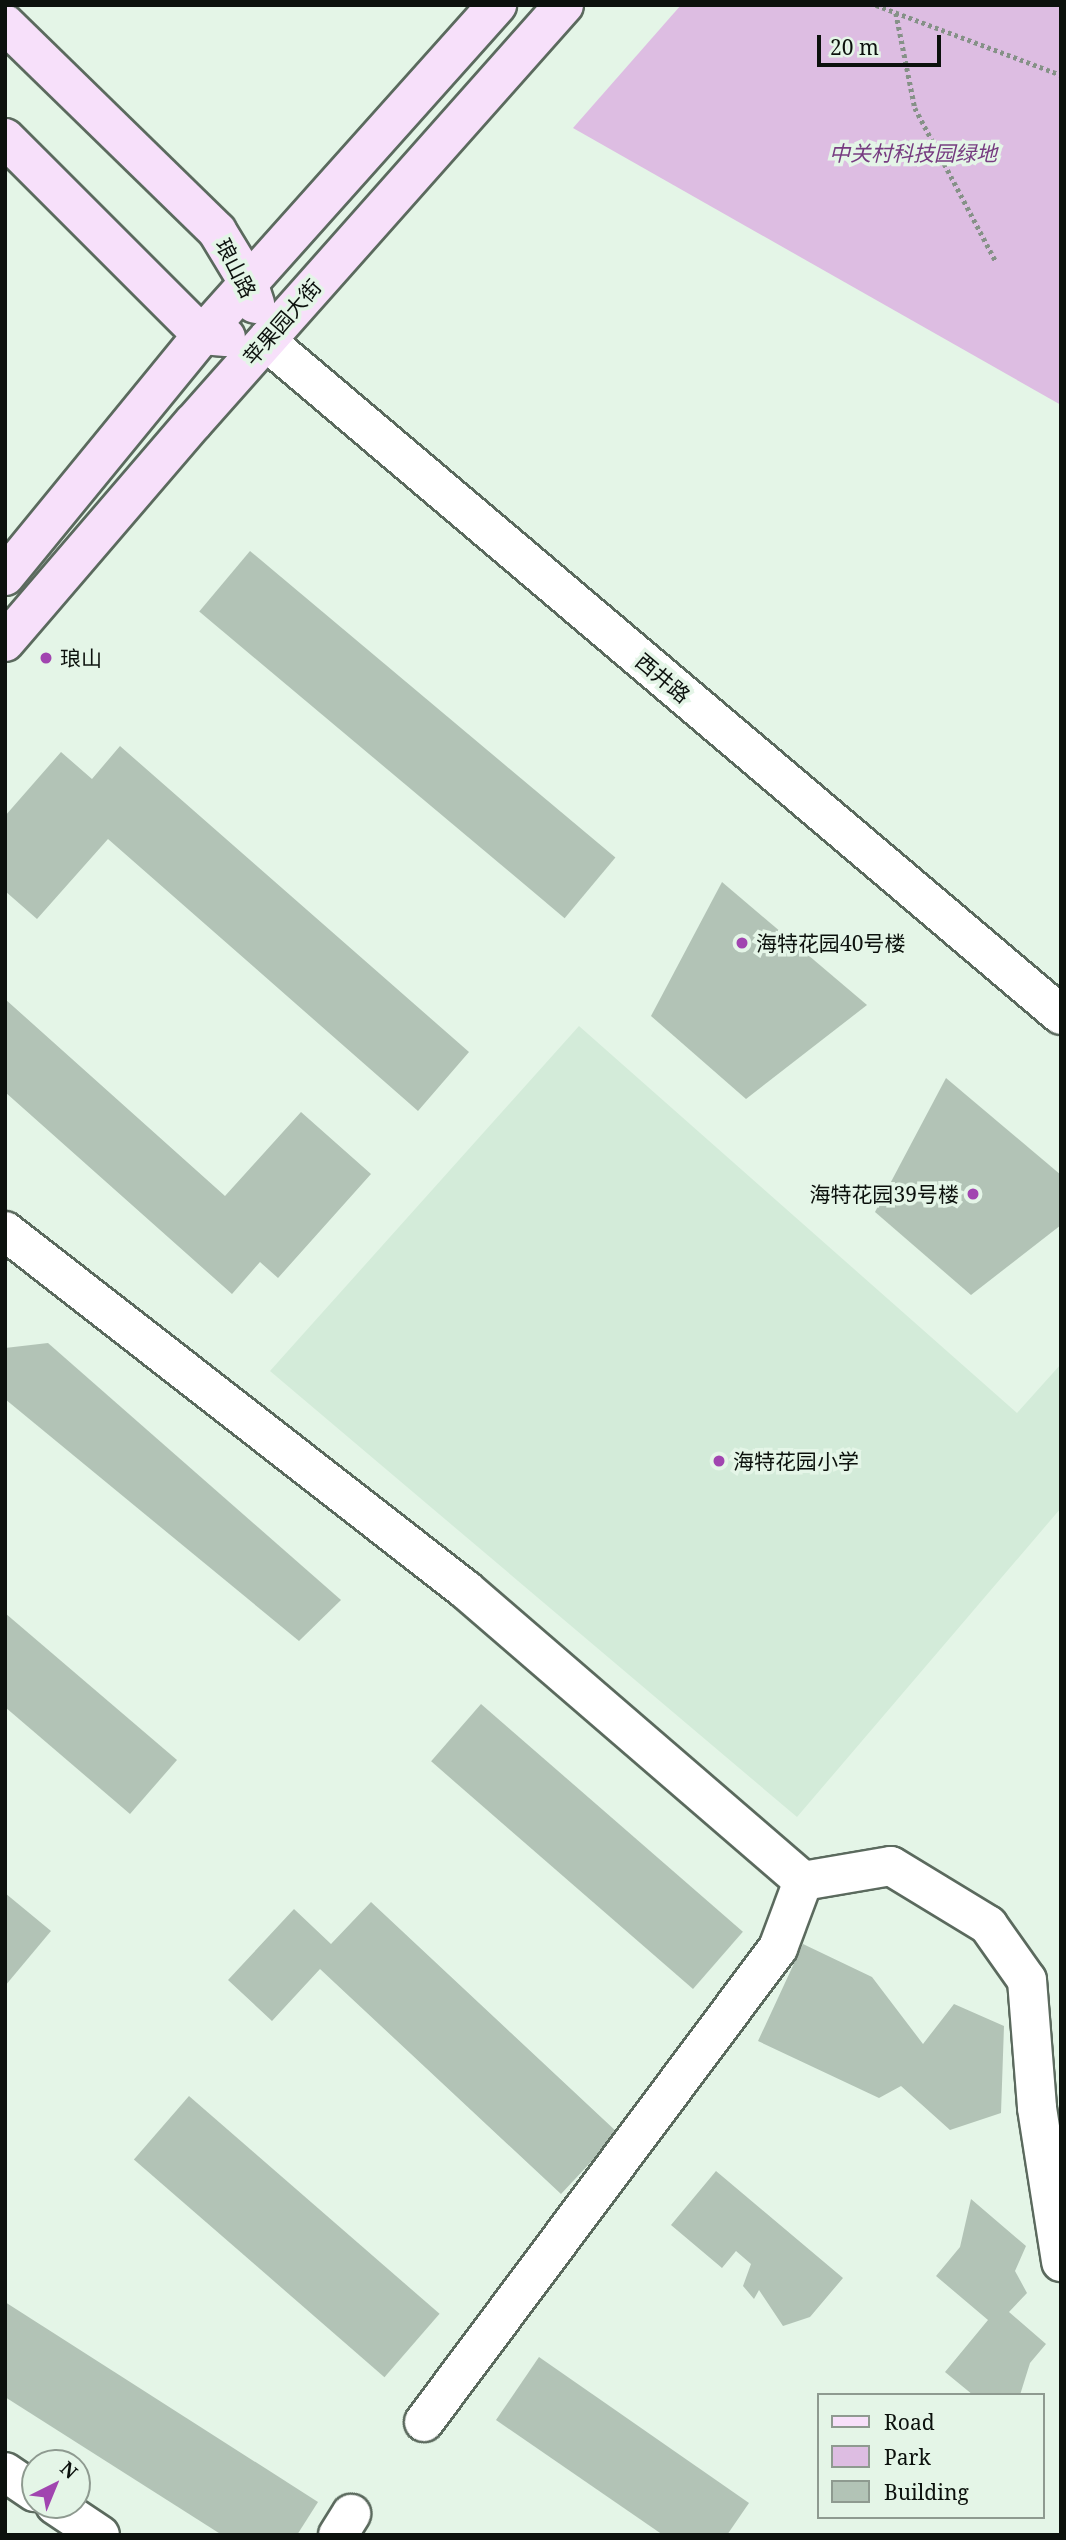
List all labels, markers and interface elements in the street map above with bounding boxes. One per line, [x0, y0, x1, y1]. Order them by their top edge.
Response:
scale bar [821, 21, 945, 65]
text: 20 m [830, 33, 879, 61]
park label: 中关村科技园绿地 [829, 140, 997, 166]
street label: 琅山路 [210, 234, 262, 302]
street label: 苹果园大街 [238, 274, 326, 370]
place label: 琅山 [60, 645, 102, 671]
street label: 西井路 [631, 648, 695, 708]
marker: 琅山 [38, 650, 54, 666]
place label: 海特花园40号楼 [756, 930, 905, 956]
marker: 海特花园40号楼 [734, 935, 750, 951]
place label: 海特花园39号楼 [810, 1181, 959, 1207]
marker: 海特花园39号楼 [965, 1186, 981, 1202]
place label: 海特花园小学 [733, 1448, 859, 1474]
marker: 海特花园小学 [711, 1453, 727, 1469]
legend [818, 2393, 1045, 2519]
text: Road [884, 2408, 935, 2436]
text: Park [884, 2443, 931, 2471]
north arrow [21, 2449, 91, 2519]
text: N [55, 2455, 83, 2485]
text: Building [884, 2478, 969, 2506]

